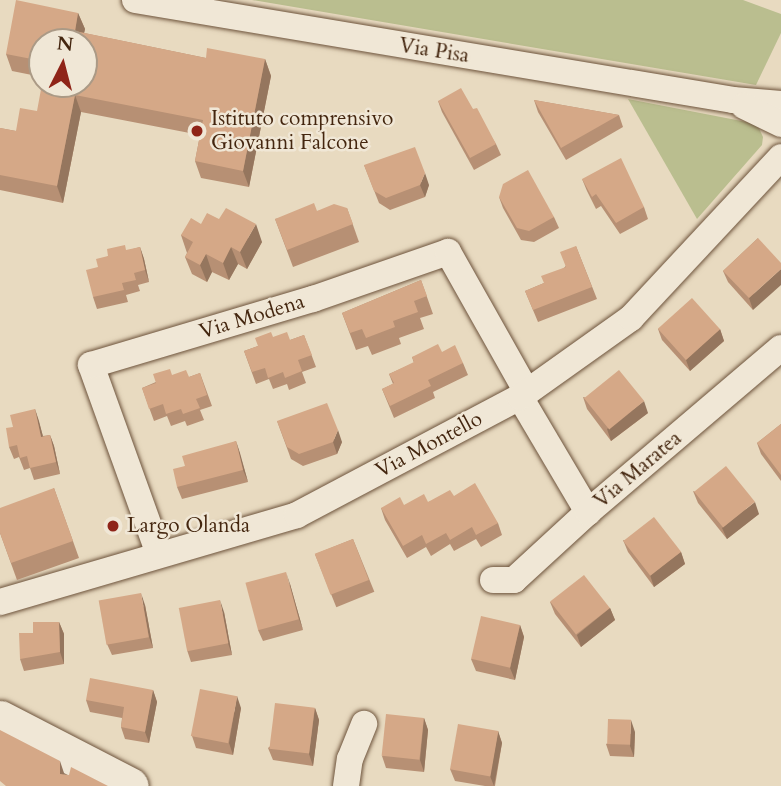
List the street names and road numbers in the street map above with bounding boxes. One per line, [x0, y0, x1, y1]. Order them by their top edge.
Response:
street label: Via Pisa [397, 33, 471, 69]
street label: Via Modena [196, 289, 308, 345]
street label: Via Montello [371, 406, 487, 484]
street label: Via Maratea [589, 426, 687, 514]

